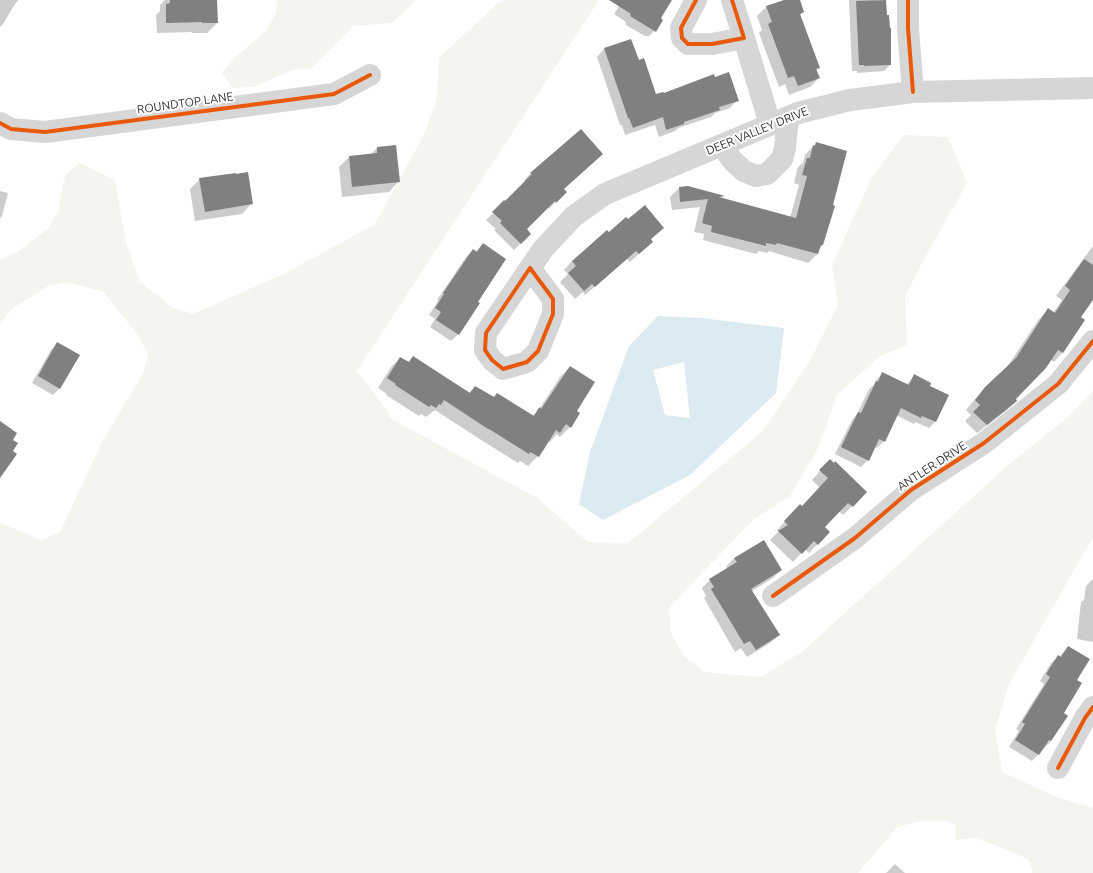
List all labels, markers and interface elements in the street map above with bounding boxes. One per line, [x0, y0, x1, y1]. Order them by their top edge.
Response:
street label: ROUNDTOP LANE [136, 89, 234, 117]
street label: DEER VALLEY DRIVE [704, 104, 810, 158]
street label: ANTLER DRIVE [895, 438, 969, 494]

